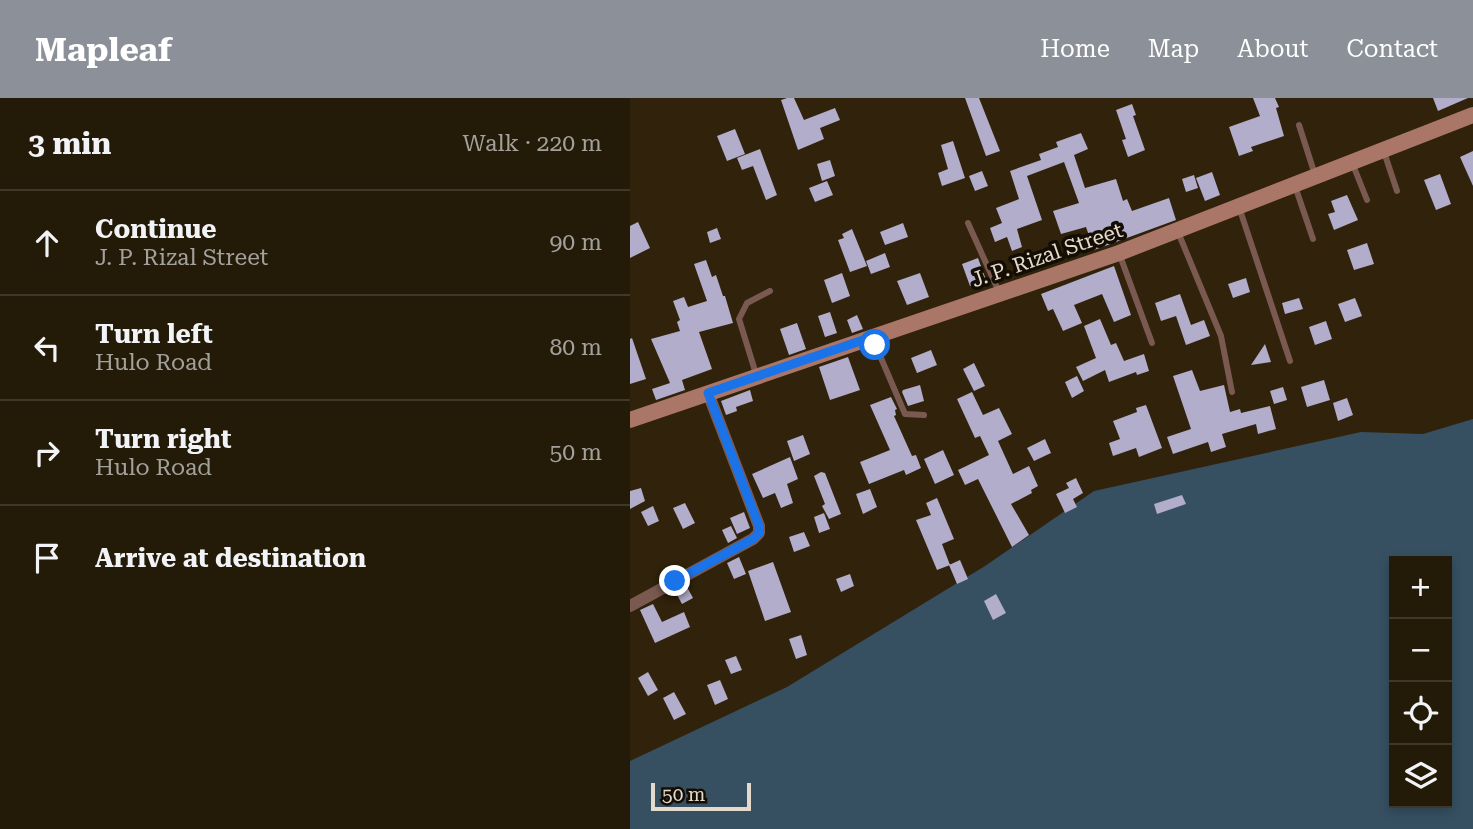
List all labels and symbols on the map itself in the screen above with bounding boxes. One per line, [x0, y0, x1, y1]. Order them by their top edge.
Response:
street label: J. P. Rizal Street [968, 218, 1126, 292]
route start [859, 329, 890, 360]
route end [659, 565, 690, 596]
scale bar [651, 780, 751, 812]

